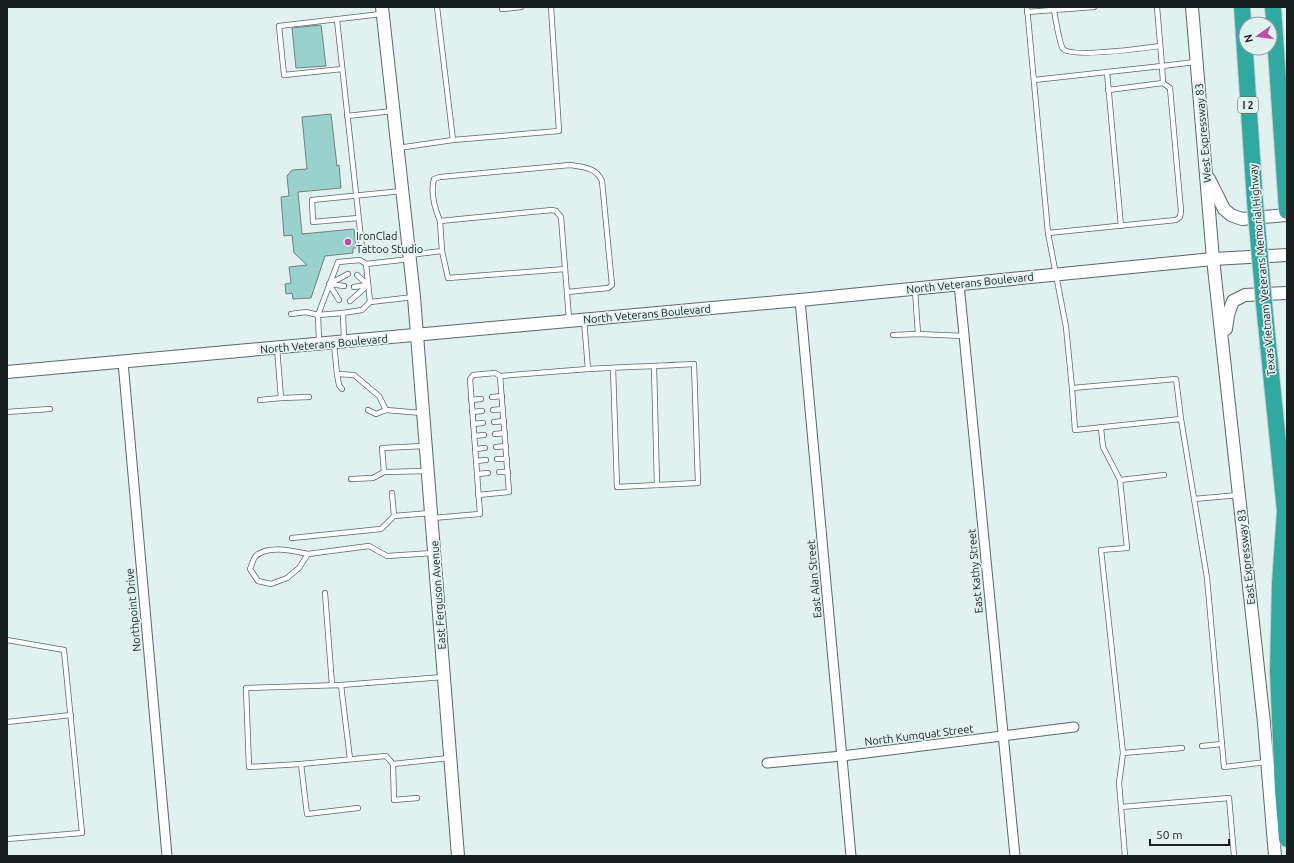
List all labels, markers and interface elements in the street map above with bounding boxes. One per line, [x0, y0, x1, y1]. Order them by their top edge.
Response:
north arrow [1238, 16, 1278, 56]
text: N [1241, 33, 1255, 44]
street label: West Expressway 83 [1193, 83, 1213, 183]
road number: I 2 [1238, 97, 1258, 113]
street label: Texas Vietnam Veterans Memorial Highway [1247, 163, 1277, 377]
place label: IronClad Tattoo Studio [356, 230, 423, 255]
marker: IronClad Tattoo Studio [343, 237, 353, 247]
street label: North Veterans Boulevard [906, 270, 1034, 296]
street label: North Veterans Boulevard [583, 302, 711, 326]
street label: North Veterans Boulevard [260, 332, 388, 356]
street label: East Expressway 83 [1235, 509, 1257, 605]
street label: East Kathy Street [965, 528, 985, 614]
street label: East Alan Street [805, 539, 823, 619]
street label: East Ferguson Avenue [428, 540, 448, 650]
street label: Northpoint Drive [123, 568, 143, 652]
street label: North Kumquat Street [864, 722, 975, 748]
scale bar [1150, 821, 1229, 847]
text: 50 m [1156, 828, 1183, 841]

